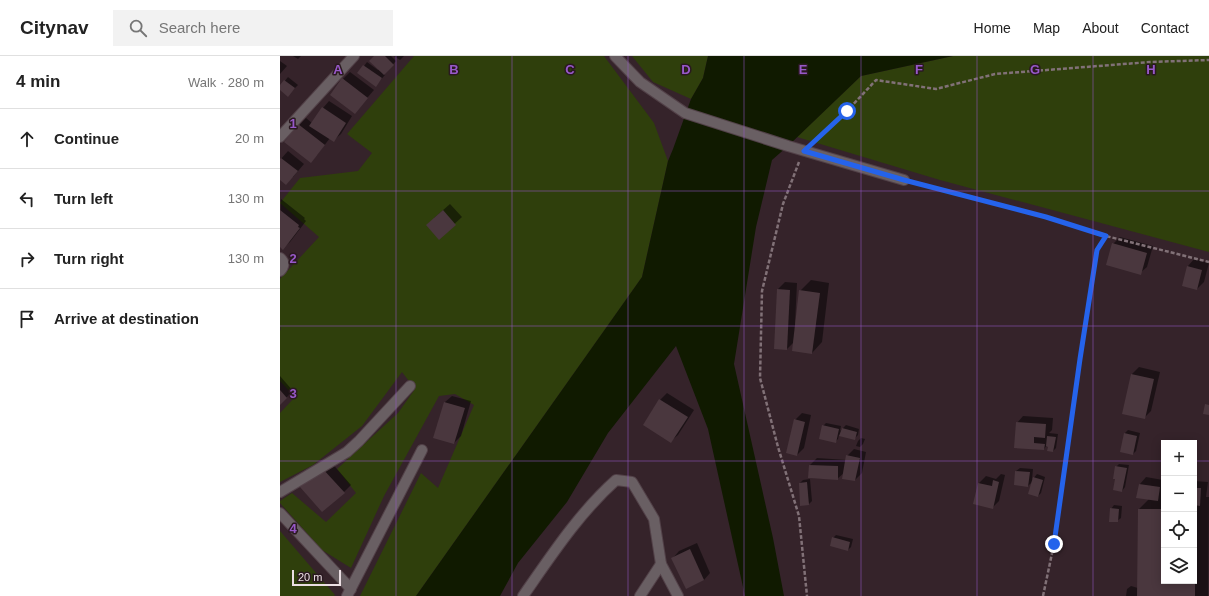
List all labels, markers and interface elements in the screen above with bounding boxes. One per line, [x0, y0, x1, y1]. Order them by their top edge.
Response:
search box [113, 10, 393, 46]
text: Citynav [20, 17, 89, 38]
icon: search [127, 17, 149, 39]
text: Search here [159, 19, 240, 36]
text: Home [974, 20, 1011, 36]
text: Map [1033, 20, 1060, 36]
text: About [1082, 20, 1119, 36]
text: Contact [1141, 20, 1189, 36]
text: A [333, 62, 343, 77]
text: B [449, 62, 459, 77]
text: C [565, 62, 575, 77]
text: D [681, 62, 691, 77]
text: E [799, 62, 808, 77]
text: F [915, 62, 923, 77]
text: G [1030, 62, 1040, 77]
text: H [1146, 62, 1156, 77]
text: 4 min [16, 72, 60, 91]
text: Walk · 280 m [188, 75, 264, 90]
route start [838, 102, 856, 120]
text: 1 [289, 116, 297, 131]
icon: ahead [16, 128, 38, 150]
text: Continue [54, 130, 119, 147]
text: 20 m [235, 131, 264, 146]
icon: left [16, 188, 38, 210]
text: Turn left [54, 190, 113, 207]
text: 130 m [228, 191, 264, 206]
icon: right [16, 248, 38, 270]
text: Turn right [54, 250, 124, 267]
text: 130 m [228, 251, 264, 266]
text: 2 [289, 251, 297, 266]
icon: arrive [16, 308, 38, 330]
text: Arrive at destination [54, 310, 199, 327]
text: 3 [289, 386, 297, 401]
map controls [1161, 440, 1197, 584]
button: + [1161, 440, 1197, 476]
button: − [1161, 476, 1197, 512]
button: locate [1161, 512, 1197, 548]
text: 4 [289, 521, 297, 536]
route end [1045, 535, 1063, 553]
button: layers [1161, 548, 1197, 584]
scale bar [292, 568, 341, 587]
text: 20 m [298, 571, 322, 583]

